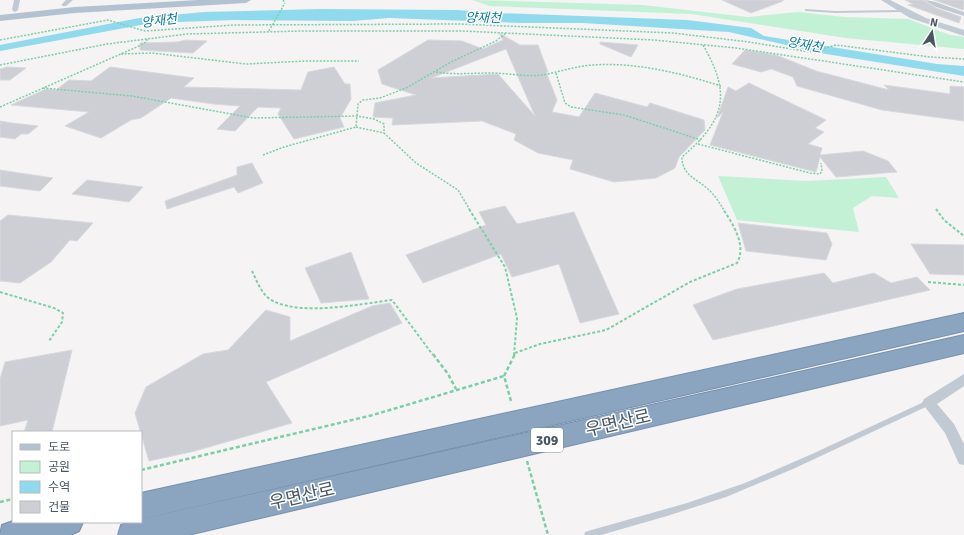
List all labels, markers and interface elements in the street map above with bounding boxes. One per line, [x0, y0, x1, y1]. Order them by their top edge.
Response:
water label: 양재천 [465, 10, 502, 26]
water label: 양재천 [140, 11, 179, 31]
north arrow [912, 12, 952, 52]
text: N [929, 16, 939, 30]
water label: 양재천 [786, 34, 825, 56]
street label: 우면산로 [583, 405, 653, 441]
road number: 309 [531, 428, 563, 452]
legend [12, 431, 142, 523]
text: 도로 [48, 440, 70, 455]
text: 공원 [48, 460, 70, 475]
street label: 우면산로 [267, 478, 337, 514]
text: 수역 [48, 480, 70, 495]
text: 건물 [48, 500, 70, 515]

